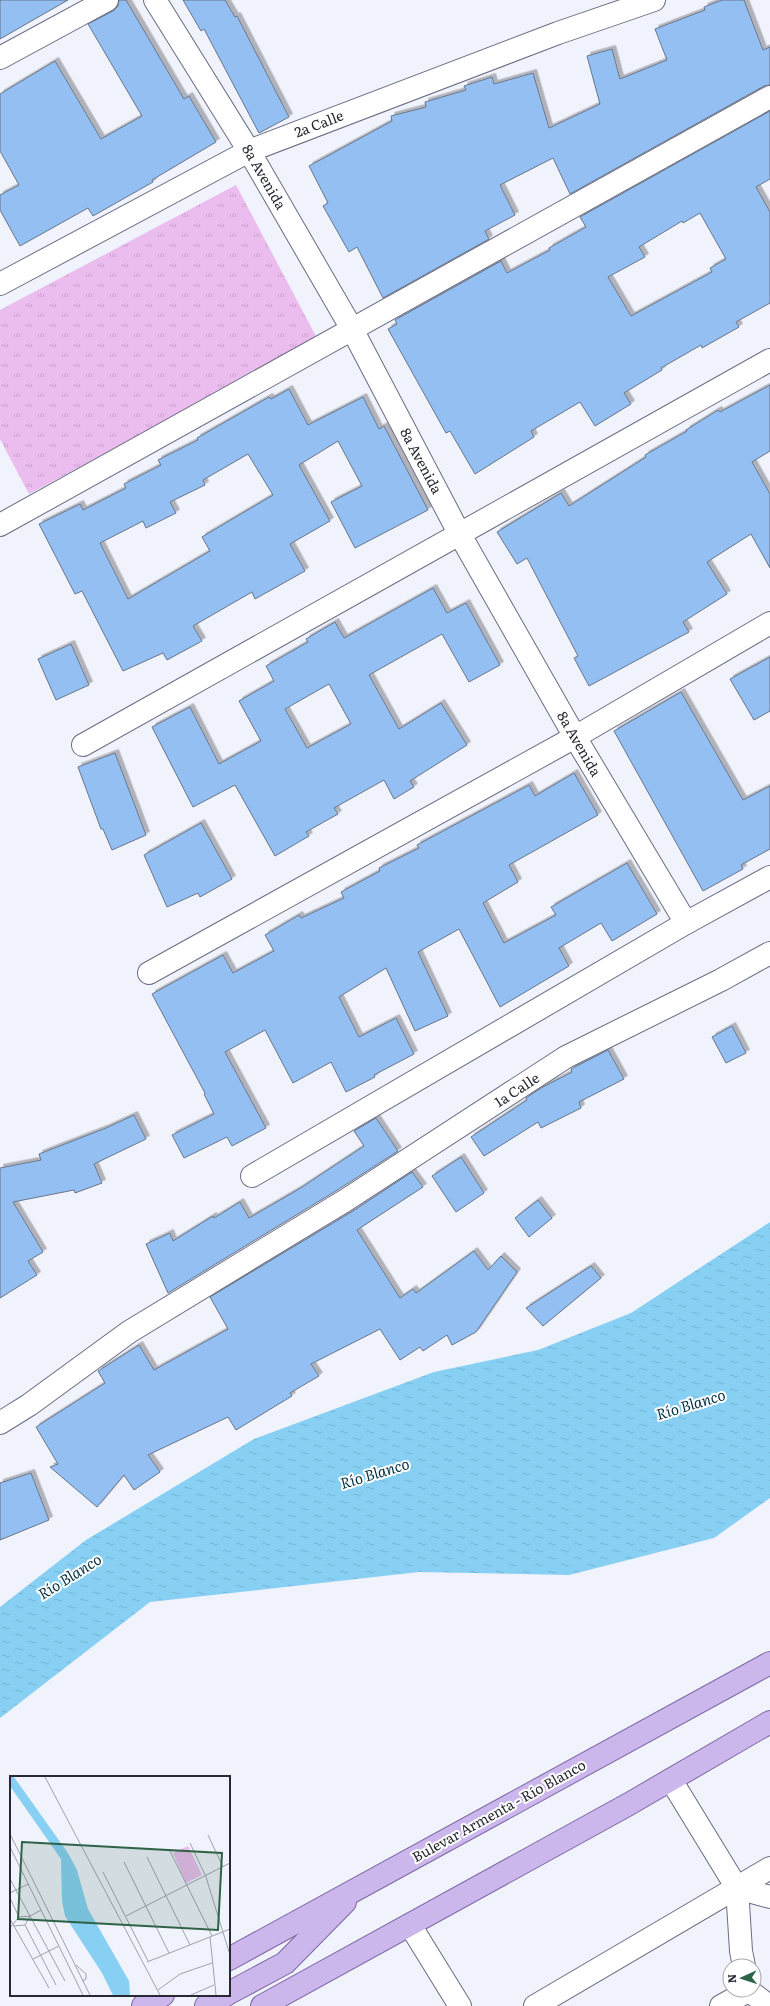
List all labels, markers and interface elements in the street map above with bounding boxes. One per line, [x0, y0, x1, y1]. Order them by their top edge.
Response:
street label: 2a Calle [291, 105, 346, 142]
street label: 8a Avenida [238, 140, 292, 213]
street label: 8a Avenida [396, 424, 448, 497]
street label: 8a Avenida [553, 707, 607, 780]
street label: 1a Calle [490, 1067, 543, 1111]
water label: Río Blanco [653, 1382, 728, 1425]
water label: Río Blanco [337, 1451, 412, 1494]
water label: Río Blanco [33, 1547, 106, 1604]
street label: Bulevar Armenta - Río Blanco [408, 1754, 589, 1866]
inset map [10, 1776, 230, 1996]
north arrow [722, 1958, 762, 1998]
text: N [723, 1974, 739, 1984]

